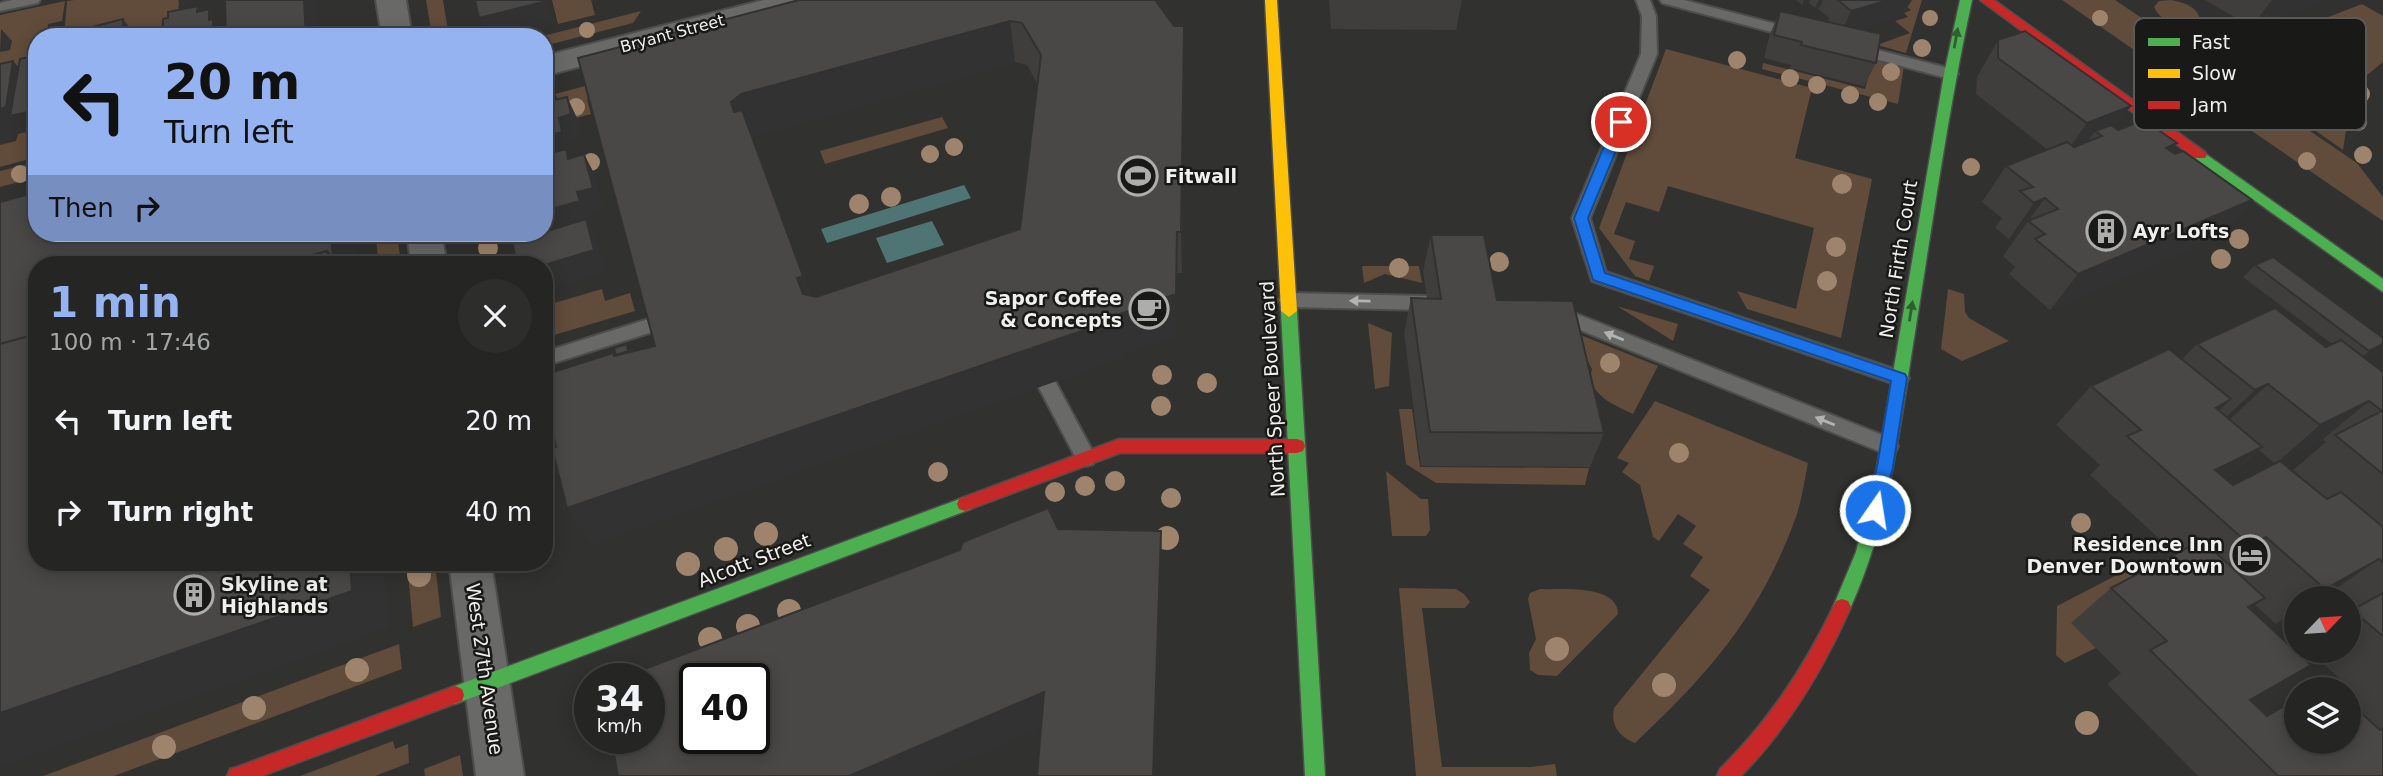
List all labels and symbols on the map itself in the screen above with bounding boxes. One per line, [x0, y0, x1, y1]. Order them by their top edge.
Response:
street label: Bryant Street [618, 10, 726, 57]
legend [2134, 18, 2366, 130]
one-way arrow [1951, 27, 1962, 49]
text: Fast [2192, 31, 2230, 53]
text: Slow [2192, 62, 2237, 84]
pin [1591, 92, 1651, 152]
text: Jam [2191, 94, 2228, 116]
sports icon: Fitwall [1117, 155, 1159, 197]
place label: Fitwall [1165, 165, 1237, 187]
street label: North Firth Court [1875, 178, 1921, 340]
building icon: Ayr Lofts [2085, 210, 2127, 252]
place label: Ayr Lofts [2133, 220, 2229, 242]
street label: North Speer Boulevard [1255, 280, 1289, 498]
place label: Sapor Coffee & Concepts [985, 287, 1122, 331]
cafe icon: Sapor Coffee & Concepts [1128, 288, 1170, 330]
one-way arrow [1348, 296, 1370, 307]
one-way arrow [1906, 300, 1917, 322]
one-way arrow [1603, 330, 1624, 341]
one-way arrow [1814, 415, 1835, 426]
position arrow [1838, 473, 1912, 547]
street label: Alcott Street [694, 528, 814, 592]
place label: Residence Inn Denver Downtown [2026, 533, 2223, 577]
hotel icon: Residence Inn Denver Downtown [2229, 534, 2271, 576]
place label: Skyline at Highlands [221, 573, 328, 617]
building icon: Skyline at Highlands [173, 574, 215, 616]
street label: West 27th Avenue [462, 582, 508, 756]
north arrow [2284, 586, 2361, 663]
speed limit sign: 40 [679, 663, 770, 754]

